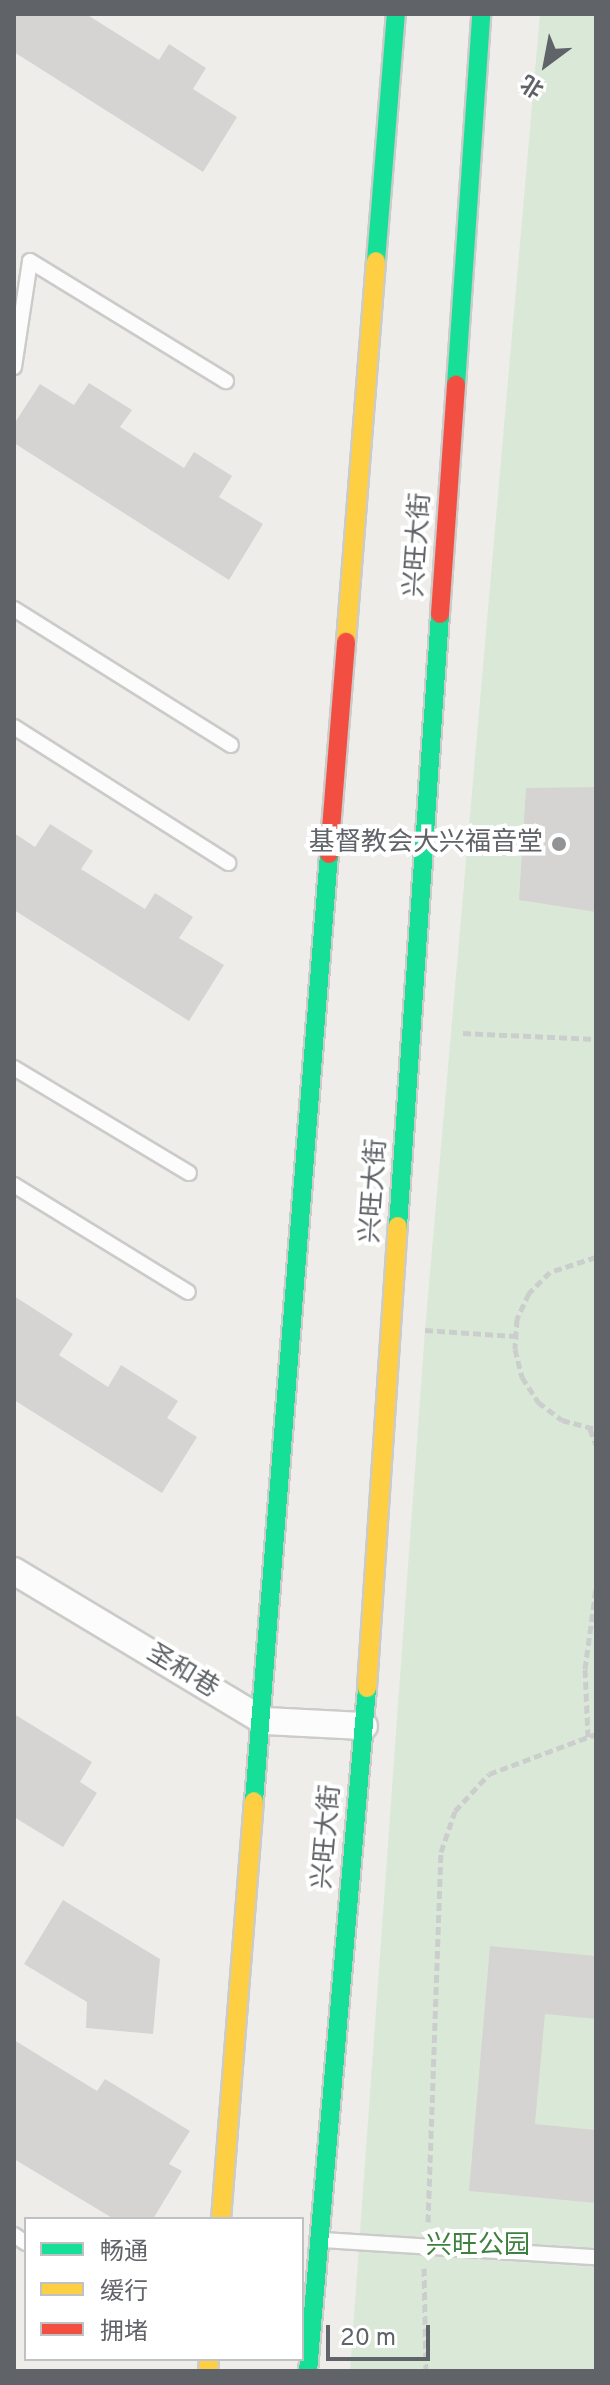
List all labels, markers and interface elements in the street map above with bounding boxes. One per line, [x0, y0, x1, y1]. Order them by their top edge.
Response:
north arrow [506, 24, 586, 104]
text: 北 [517, 67, 550, 102]
street label: 兴旺大街 [400, 492, 438, 598]
place label: 基督教会大兴福音堂 [309, 828, 543, 860]
marker: 基督教会大兴福音堂 [550, 835, 568, 853]
street label: 兴旺大街 [356, 1138, 394, 1244]
street label: 圣和巷 [141, 1639, 223, 1705]
street label: 兴旺大街 [308, 1784, 348, 1890]
legend [24, 2217, 304, 2361]
park label: 兴旺公园 [426, 2231, 530, 2263]
text: 畅通 [100, 2238, 148, 2268]
text: 缓行 [100, 2278, 148, 2308]
scale bar [330, 2309, 434, 2359]
text: 拥堵 [100, 2318, 148, 2348]
text: 20 m [340, 2324, 396, 2354]

